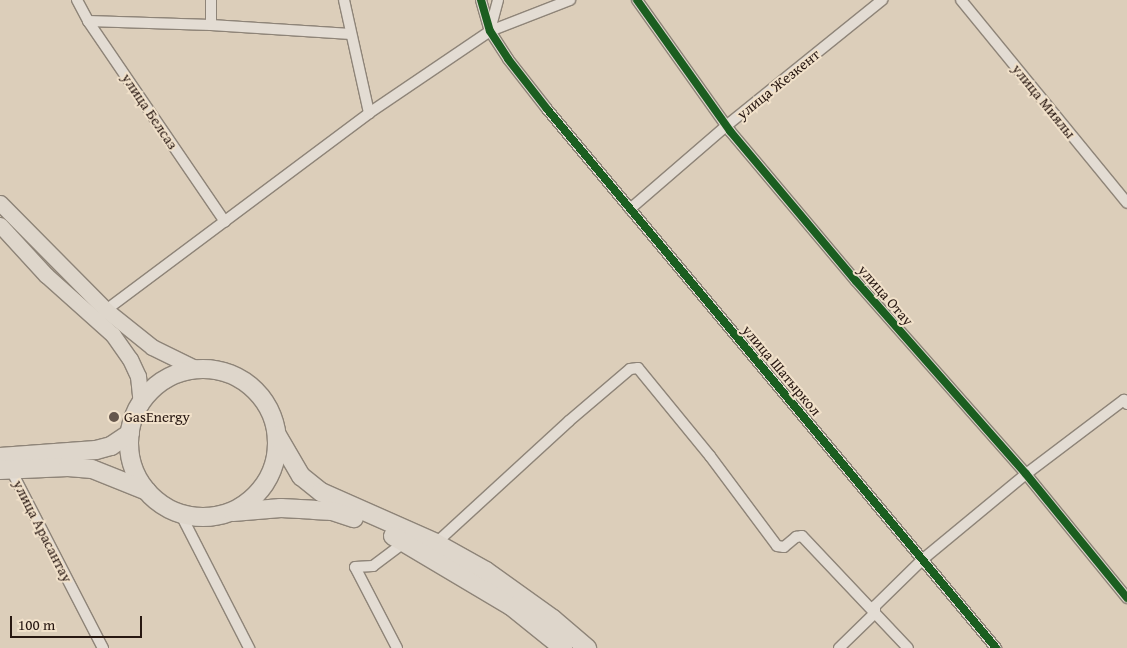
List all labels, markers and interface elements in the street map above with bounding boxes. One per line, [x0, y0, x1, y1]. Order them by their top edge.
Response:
street label: улица Жезкент [733, 45, 823, 123]
street label: улица Миялы [1008, 60, 1080, 142]
street label: улица Белсаз [118, 70, 182, 152]
street label: улица Отау [855, 261, 917, 329]
street label: улица Шатыркол [739, 321, 825, 419]
place label: GasEnergy [124, 408, 190, 426]
marker: GasEnergy [108, 411, 120, 423]
street label: улица Арасантау [9, 477, 77, 585]
scale bar [12, 606, 145, 638]
text: 100 m [18, 614, 55, 635]

